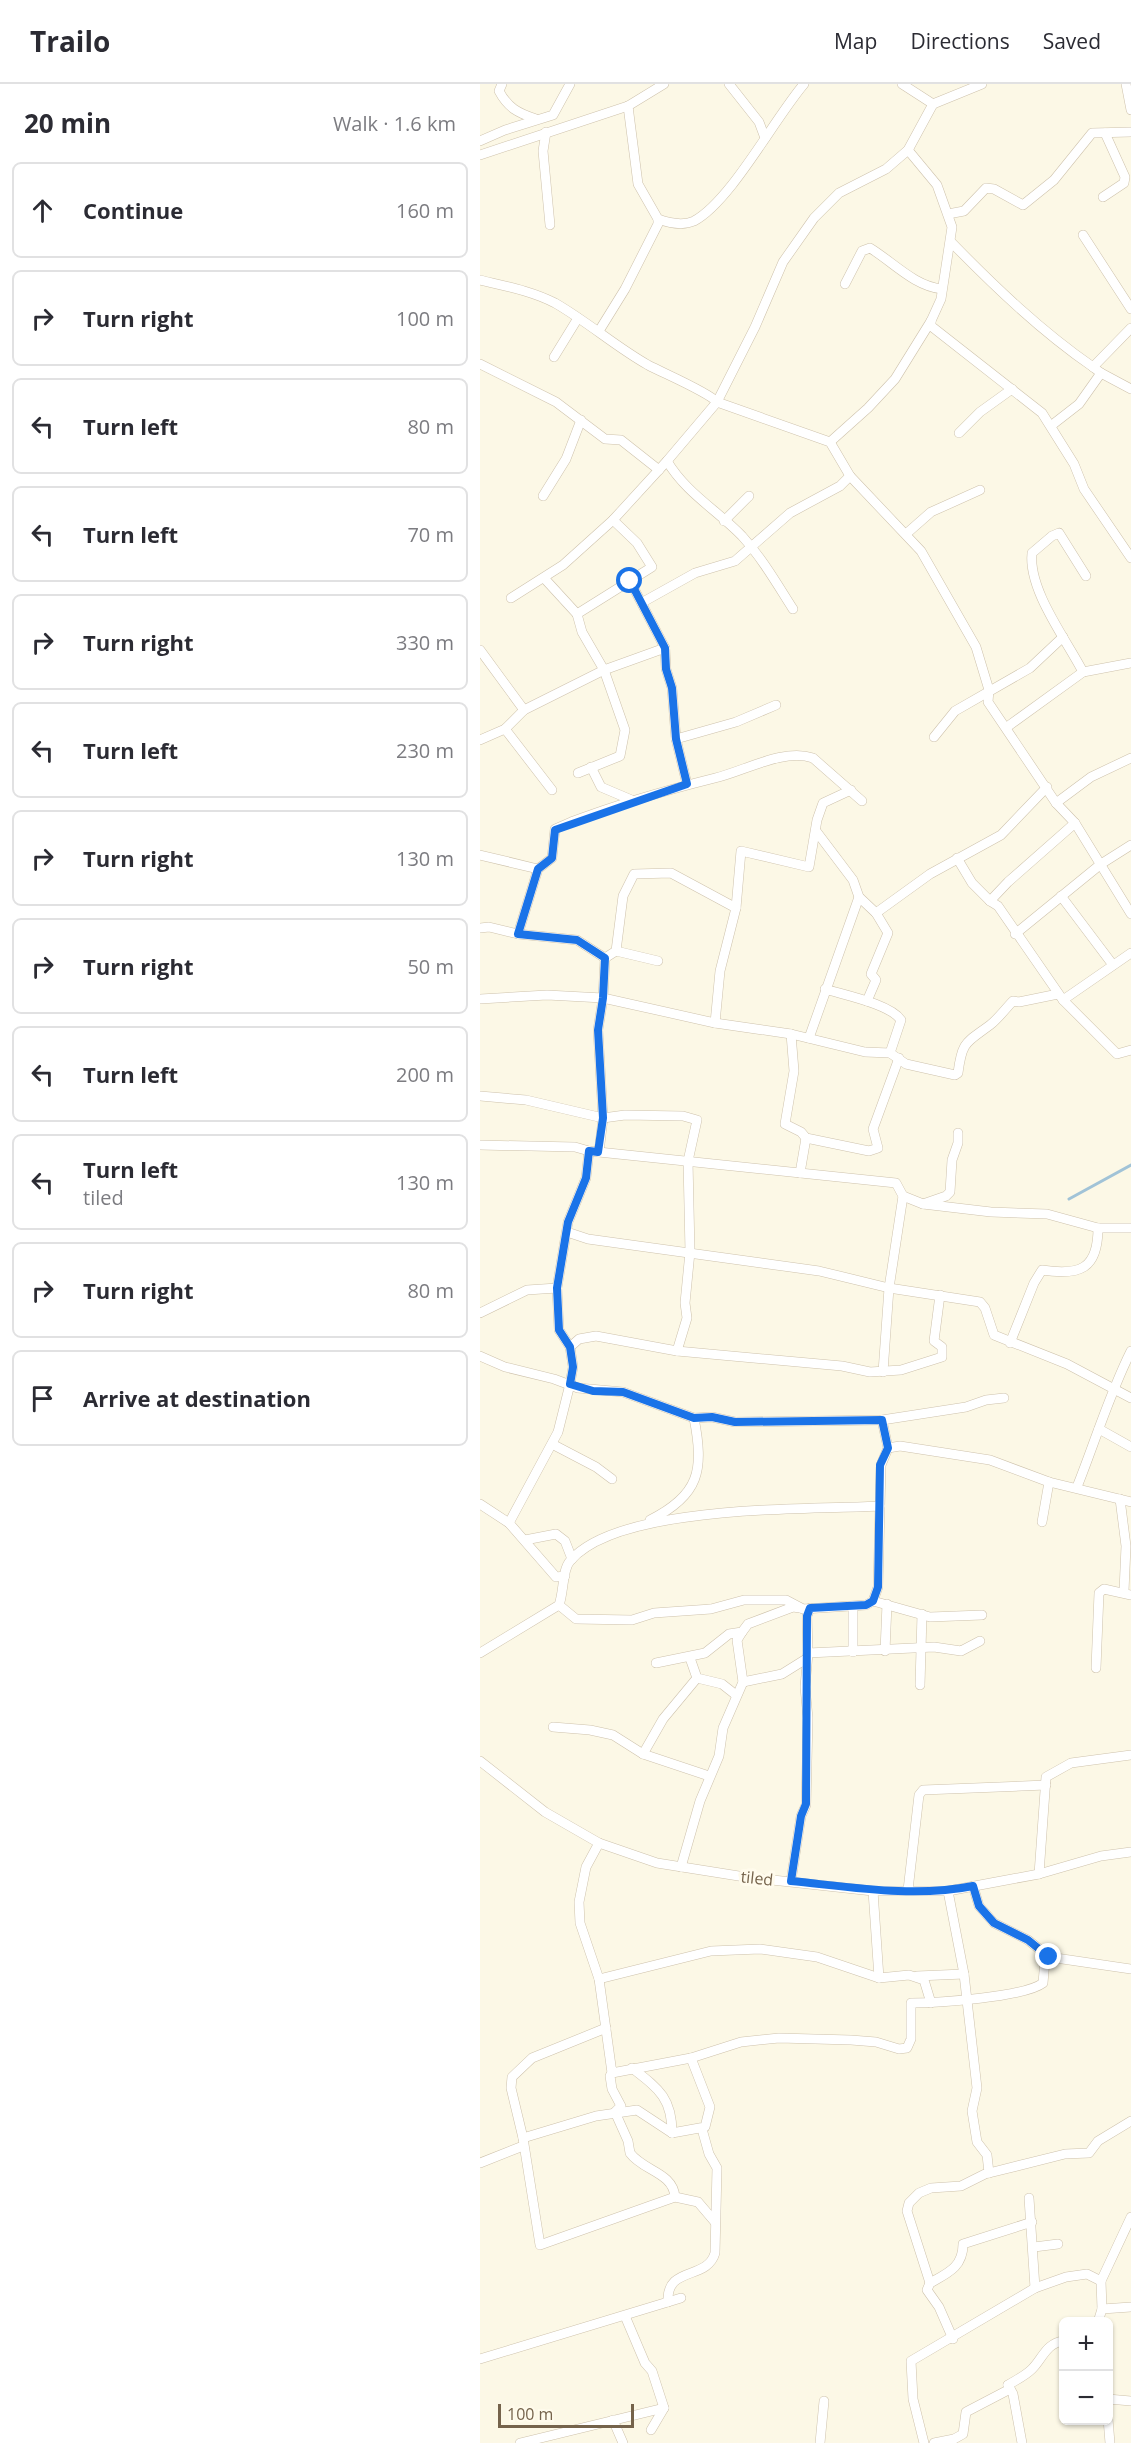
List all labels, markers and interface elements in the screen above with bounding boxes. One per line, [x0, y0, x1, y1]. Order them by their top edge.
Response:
text: Trailo [30, 22, 110, 60]
text: Map [834, 27, 877, 55]
text: Directions [910, 27, 1010, 55]
text: Saved [1043, 27, 1101, 55]
text: 20 min [24, 105, 111, 141]
text: Walk · 1.6 km [333, 110, 456, 137]
icon: ahead [26, 194, 59, 227]
text: Continue [83, 195, 183, 225]
text: 160 m [396, 197, 454, 224]
icon: right [26, 302, 59, 335]
text: Turn right [83, 303, 194, 333]
text: 100 m [396, 305, 454, 332]
icon: left [26, 410, 59, 443]
text: Turn left [83, 411, 178, 441]
text: 80 m [407, 413, 454, 440]
icon: left [26, 518, 59, 551]
text: Turn left [83, 519, 178, 549]
text: 70 m [407, 521, 454, 548]
route start [616, 567, 642, 593]
icon: right [26, 626, 59, 659]
text: Turn right [83, 627, 194, 657]
text: 330 m [396, 629, 454, 656]
icon: left [26, 734, 59, 767]
text: Turn left [83, 735, 178, 765]
text: 230 m [396, 737, 454, 764]
icon: right [26, 842, 59, 875]
text: Turn right [83, 843, 194, 873]
text: 130 m [396, 845, 454, 872]
icon: right [26, 950, 59, 983]
text: Turn right [83, 951, 194, 981]
text: 50 m [407, 953, 454, 980]
icon: left [26, 1058, 59, 1091]
text: Turn left [83, 1059, 178, 1089]
text: 200 m [396, 1061, 454, 1088]
text: Turn left [83, 1154, 178, 1184]
icon: left [26, 1166, 59, 1199]
text: 130 m [396, 1169, 454, 1196]
text: tiled [83, 1184, 124, 1211]
icon: right [26, 1274, 59, 1307]
text: Turn right [83, 1275, 194, 1305]
text: 80 m [407, 1277, 454, 1304]
icon: arrive [26, 1382, 59, 1415]
text: Arrive at destination [83, 1383, 311, 1413]
street label: tiled [740, 1865, 774, 1891]
route end [1035, 1943, 1061, 1969]
map controls [1059, 2317, 1113, 2425]
button: + [1059, 2317, 1113, 2371]
button: − [1059, 2371, 1113, 2425]
scale bar [498, 2401, 634, 2428]
text: 100 m [507, 2403, 553, 2425]

